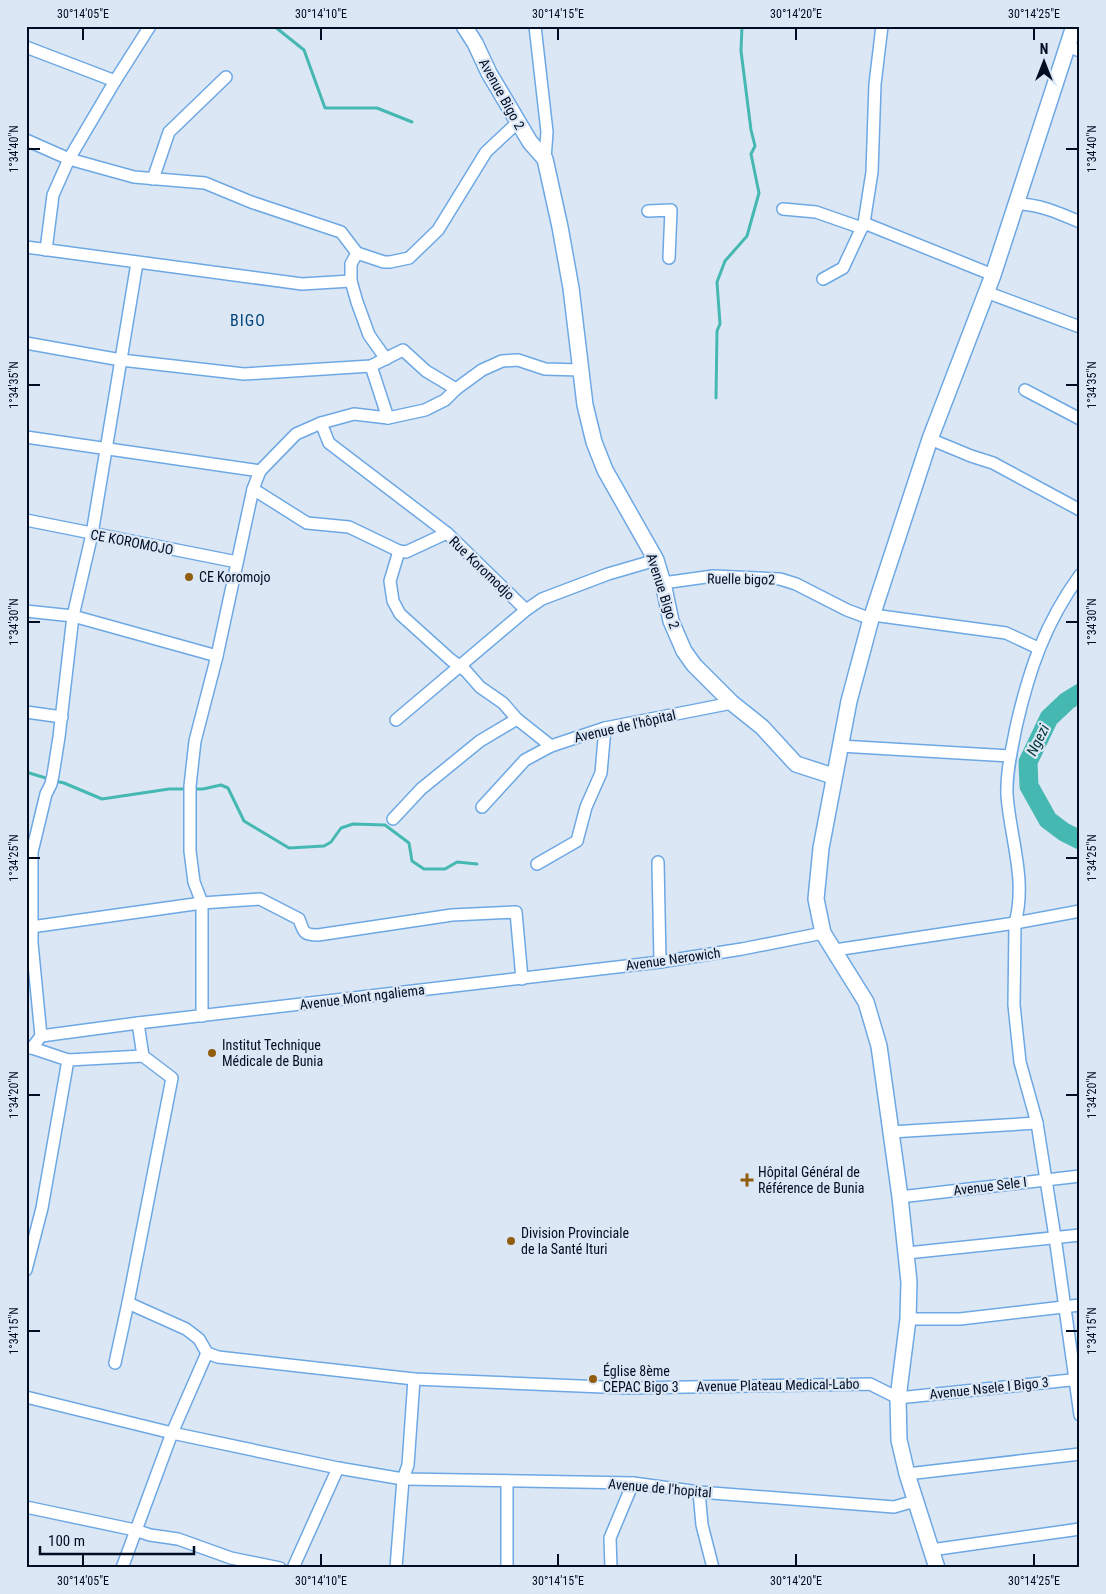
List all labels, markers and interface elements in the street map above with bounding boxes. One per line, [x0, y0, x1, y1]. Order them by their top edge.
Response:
text: 30°14'05"E [57, 7, 109, 21]
text: 30°14'10"E [295, 7, 347, 21]
text: 30°14'15"E [532, 7, 584, 21]
text: 30°14'20"E [770, 7, 822, 21]
text: 30°14'25"E [1008, 7, 1060, 21]
north arrow [1018, 38, 1068, 88]
text: N [1040, 41, 1048, 57]
street label: Avenue Bigo 2 [476, 56, 528, 132]
text: 1°34'40"N [7, 125, 21, 173]
text: 1°34'40"N [1085, 125, 1099, 173]
district label: BIGO [230, 311, 266, 330]
text: 1°34'35"N [7, 361, 21, 409]
text: 1°34'35"N [1085, 361, 1099, 409]
street label: CE KOROMOJO [89, 526, 175, 558]
street label: Rue Koromodjo [446, 533, 518, 603]
street label: Avenue Bigo 2 [643, 551, 683, 631]
place label: CE Koromojo [199, 569, 270, 585]
street label: Ruelle bigo2 [707, 570, 775, 588]
marker: CE Koromojo [183, 571, 195, 583]
text: 1°34'30"N [7, 598, 21, 646]
text: 1°34'30"N [1085, 598, 1099, 646]
street label: Avenue de l'hôpital [573, 707, 677, 745]
water label: Ngezi [1023, 721, 1054, 759]
text: 1°34'25"N [7, 834, 21, 882]
text: 1°34'25"N [1085, 834, 1099, 882]
street label: Avenue Nerowich [625, 944, 721, 974]
street label: Avenue Mont ngaliema [299, 981, 425, 1013]
place label: Institut Technique Médicale de Bunia [222, 1037, 323, 1069]
marker: Institut Technique Médicale de Bunia [206, 1047, 218, 1059]
text: 1°34'20"N [7, 1071, 21, 1119]
text: 1°34'20"N [1085, 1071, 1099, 1119]
place label: Hôpital Général de Référence de Bunia [758, 1164, 864, 1196]
marker: Hôpital Général de Référence de Bunia [740, 1173, 754, 1187]
street label: Avenue Sele I [952, 1174, 1028, 1198]
place label: Division Provinciale de la Santé Ituri [521, 1225, 629, 1257]
marker: Division Provinciale de la Santé Ituri [505, 1235, 517, 1247]
text: 1°34'15"N [7, 1307, 21, 1355]
text: 1°34'15"N [1085, 1307, 1099, 1355]
place label: Église 8ème CEPAC Bigo 3 [603, 1362, 679, 1395]
marker: Église 8ème CEPAC Bigo 3 [587, 1373, 599, 1385]
street label: Avenue Nsele I Bigo 3 [929, 1374, 1049, 1402]
street label: Avenue Plateau Medical-Labo [696, 1376, 860, 1394]
street label: Avenue de l'hopital [608, 1476, 712, 1500]
scale bar [40, 1524, 194, 1556]
text: 100 m [48, 1532, 85, 1550]
text: 30°14'05"E [57, 1574, 109, 1588]
text: 30°14'10"E [295, 1574, 347, 1588]
text: 30°14'15"E [532, 1574, 584, 1588]
text: 30°14'20"E [770, 1574, 822, 1588]
text: 30°14'25"E [1008, 1574, 1060, 1588]

